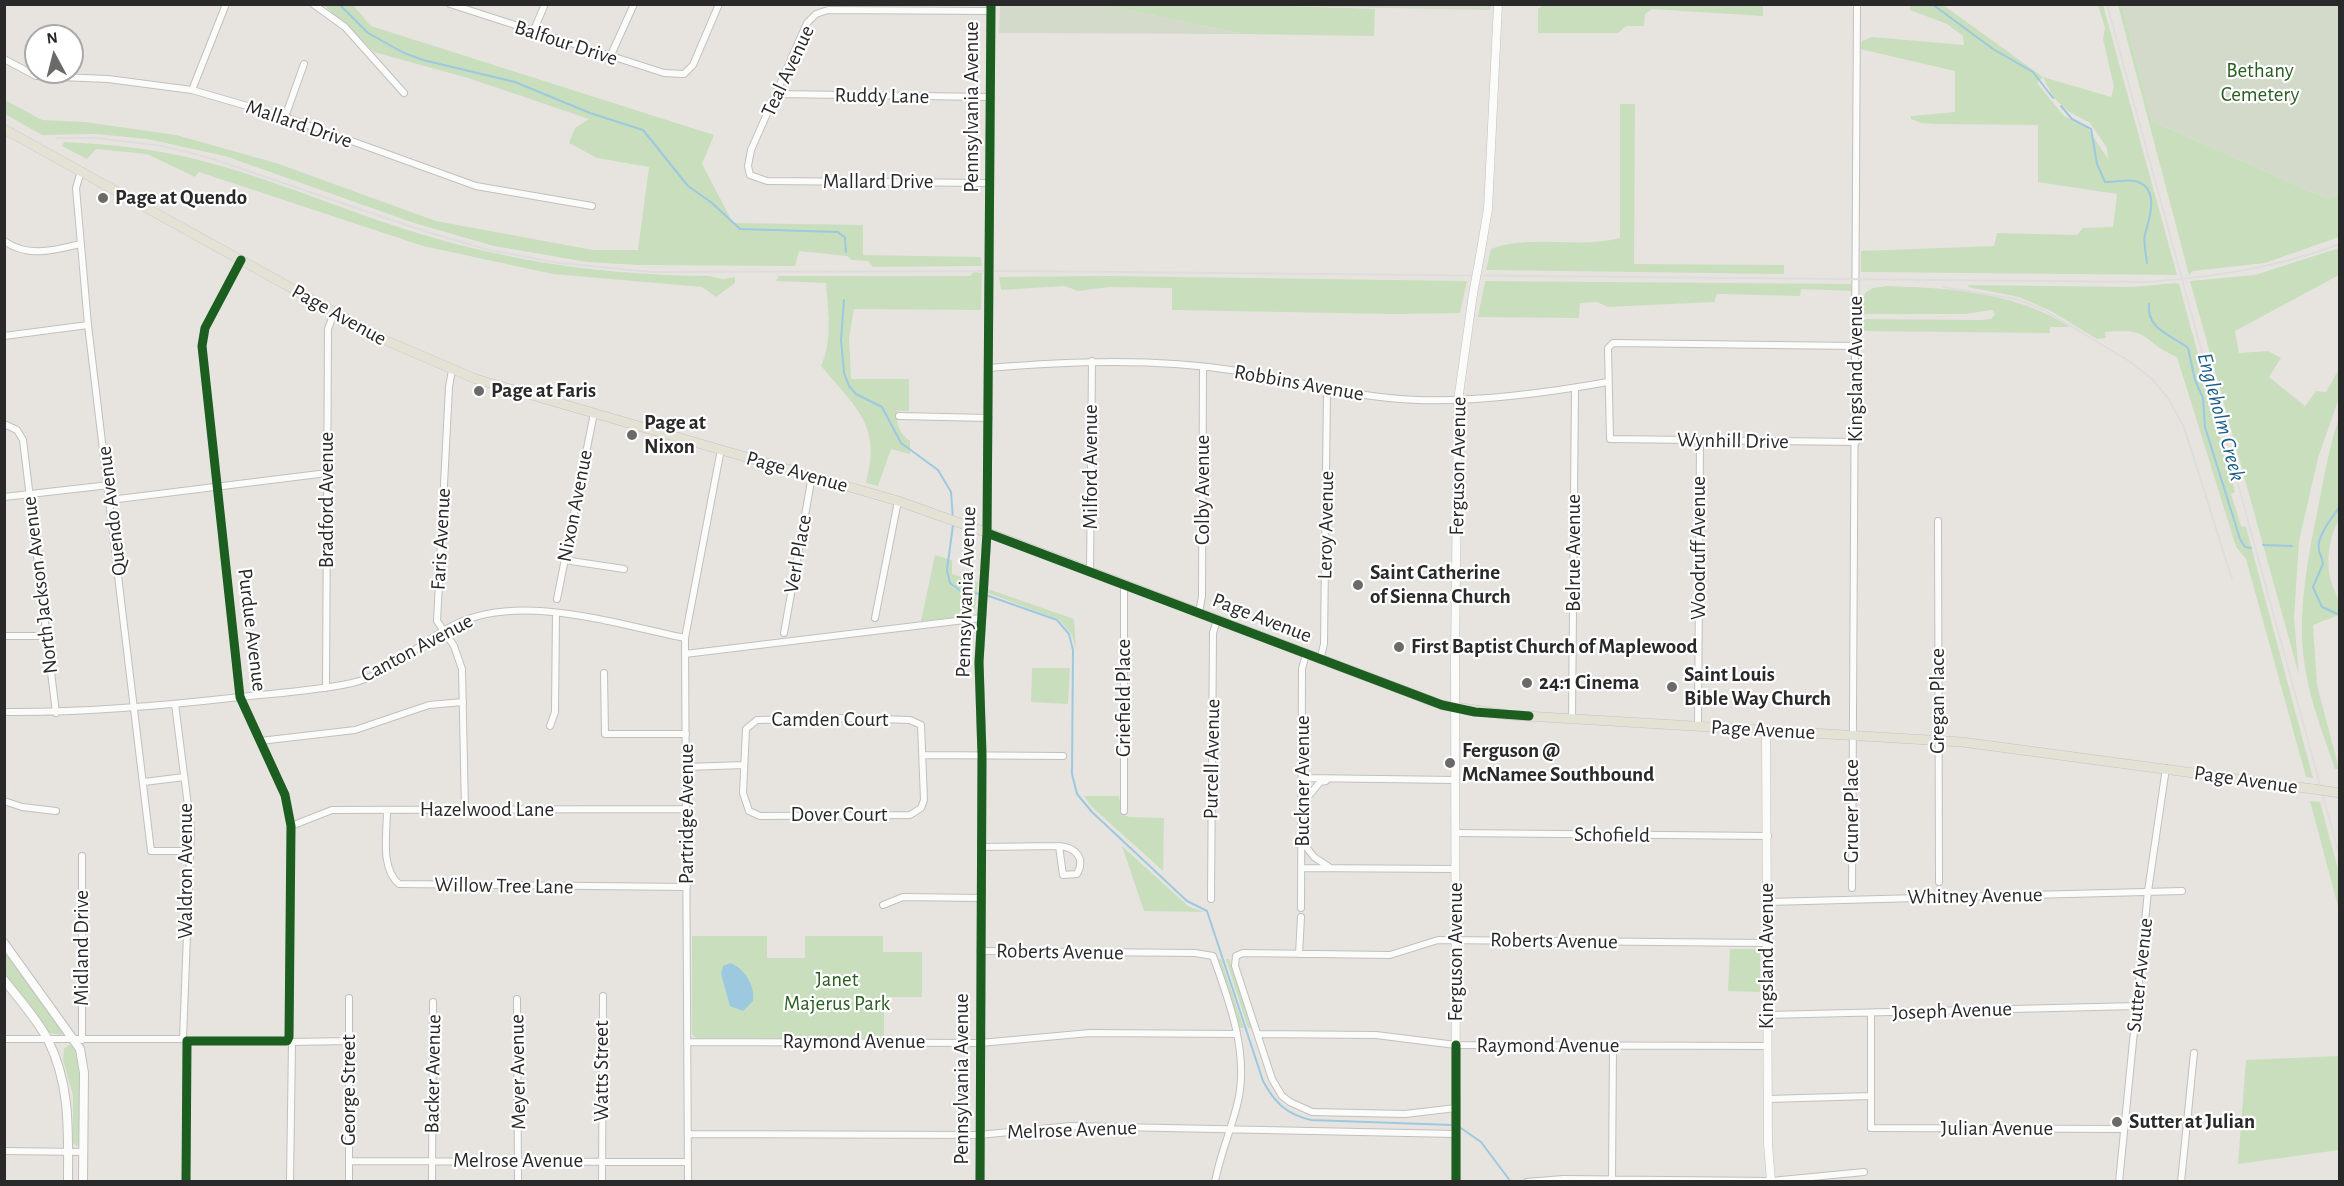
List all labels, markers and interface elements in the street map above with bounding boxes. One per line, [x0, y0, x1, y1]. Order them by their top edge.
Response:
street label: Balfour Drive [511, 15, 621, 71]
street label: Teal Avenue [756, 21, 820, 121]
street label: Pennsylvania Avenue [959, 21, 985, 193]
north arrow [24, 24, 84, 84]
text: N [46, 30, 59, 47]
park label: Bethany Cemetery [2221, 58, 2299, 108]
street label: Ruddy Lane [834, 83, 930, 109]
street label: Mallard Drive [243, 94, 355, 154]
street label: Mallard Drive [823, 169, 933, 195]
place label: Page at Quendo [115, 185, 247, 211]
marker: Page at Quendo [96, 191, 110, 205]
street label: Page Avenue [287, 279, 391, 351]
street label: Kingsland Avenue [1843, 296, 1869, 442]
water label: Engleholm Creek [2191, 350, 2251, 484]
street label: Robbins Avenue [1232, 359, 1366, 407]
place label: Page at Faris [491, 378, 596, 404]
marker: Page at Faris [472, 384, 486, 398]
street label: Ferguson Avenue [1444, 396, 1472, 536]
street label: Milford Avenue [1078, 404, 1104, 530]
place label: Page at Nixon [644, 410, 706, 460]
street label: Wynhill Drive [1677, 427, 1789, 455]
marker: Page at Nixon [625, 428, 639, 442]
street label: Bradford Avenue [314, 432, 340, 568]
street label: Colby Avenue [1190, 435, 1216, 545]
street label: Quendo Avenue [92, 445, 132, 577]
street label: Page Avenue [743, 445, 851, 499]
street label: Nixon Avenue [552, 448, 598, 564]
street label: Leroy Avenue [1312, 471, 1340, 579]
street label: Woodruff Avenue [1686, 476, 1712, 620]
street label: Faris Avenue [426, 487, 456, 591]
street label: Belrue Avenue [1561, 494, 1587, 612]
street label: North Jackson Avenue [17, 495, 63, 675]
street label: Pennsylvania Avenue [950, 506, 982, 678]
street label: Verl Place [779, 513, 817, 595]
place label: Saint Catherine of Sienna Church [1370, 560, 1511, 610]
street label: Purdue Avenue [232, 567, 272, 693]
marker: Saint Catherine of Sienna Church [1351, 578, 1365, 592]
street label: Page Avenue [1209, 587, 1315, 649]
street label: Canton Avenue [357, 608, 477, 688]
place label: First Baptist Church of Maplewood [1411, 634, 1698, 660]
street label: Griefield Place [1111, 639, 1137, 757]
marker: First Baptist Church of Maplewood [1392, 640, 1406, 654]
street label: Gregan Place [1925, 648, 1951, 754]
place label: Saint Louis Bible Way Church [1684, 662, 1831, 712]
place label: 24:1 Cinema [1539, 670, 1639, 696]
marker: 24:1 Cinema [1520, 676, 1534, 690]
marker: Saint Louis Bible Way Church [1665, 680, 1679, 694]
street label: Purcell Avenue [1198, 698, 1226, 820]
street label: Camden Court [772, 707, 888, 733]
street label: Buckner Avenue [1290, 715, 1316, 847]
street label: Page Avenue [1710, 715, 1816, 745]
place label: Ferguson @ McNamee Southbound [1462, 738, 1654, 788]
street label: Partridge Avenue [674, 744, 700, 884]
marker: Ferguson @ McNamee Southbound [1443, 756, 1457, 770]
street label: Gruner Place [1839, 759, 1865, 863]
street label: Page Avenue [2192, 760, 2300, 800]
street label: Hazelwood Lane [420, 797, 554, 823]
street label: Dover Court [791, 802, 887, 828]
street label: Waldron Avenue [173, 803, 199, 939]
street label: Schofield [1574, 822, 1650, 848]
street label: Willow Tree Lane [434, 872, 574, 900]
street label: Ferguson Avenue [1443, 882, 1469, 1022]
street label: Whitney Avenue [1907, 882, 2043, 910]
street label: Kingsland Avenue [1754, 883, 1780, 1029]
street label: Midland Drive [69, 890, 95, 1006]
street label: Sutter Avenue [2121, 917, 2159, 1033]
street label: Roberts Avenue [1490, 927, 1618, 955]
street label: Roberts Avenue [996, 938, 1124, 966]
park label: Janet Majerus Park [784, 967, 890, 1017]
street label: Pennsylvania Avenue [949, 993, 975, 1165]
street label: Joseph Avenue [1892, 996, 2012, 1026]
street label: Backer Avenue [419, 1014, 447, 1134]
street label: Meyer Avenue [504, 1014, 532, 1130]
street label: Watts Street [589, 1020, 615, 1122]
street label: Raymond Avenue [783, 1029, 925, 1055]
street label: Raymond Avenue [1477, 1033, 1619, 1059]
street label: George Street [336, 1034, 362, 1146]
place label: Sutter at Julian [2129, 1109, 2255, 1135]
street label: Melrose Avenue [1006, 1115, 1138, 1145]
marker: Sutter at Julian [2110, 1115, 2124, 1129]
street label: Julian Avenue [1941, 1116, 2053, 1142]
street label: Melrose Avenue [453, 1148, 583, 1174]

